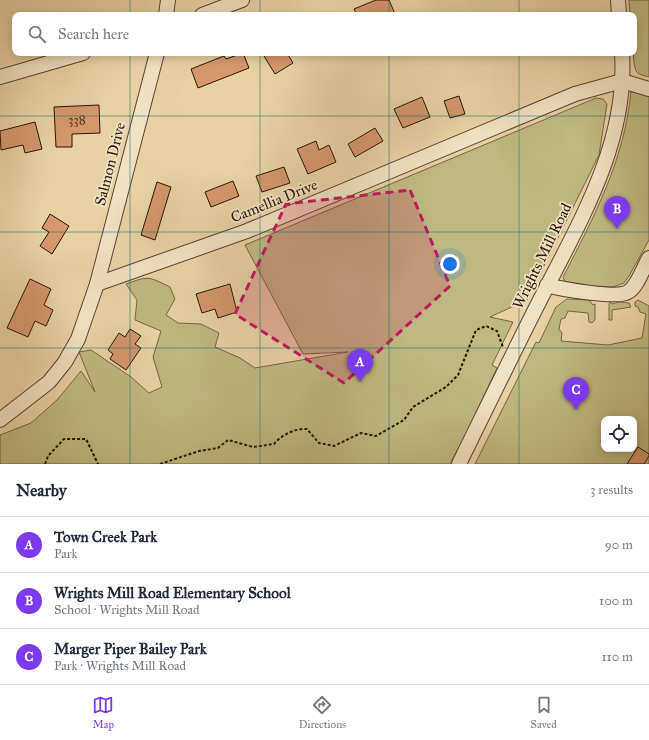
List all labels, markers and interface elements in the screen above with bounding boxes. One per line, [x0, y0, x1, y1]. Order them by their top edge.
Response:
search box [12, 12, 637, 56]
icon: search [26, 23, 48, 45]
text: Search here [58, 25, 129, 43]
house number: 338 [68, 112, 86, 128]
street label: Salmon Drive [91, 120, 129, 208]
street label: Camellia Drive [228, 175, 320, 227]
pin: B [604, 196, 630, 229]
street label: Wrights Mill Road [509, 200, 576, 312]
your location [440, 254, 460, 274]
pin: A [347, 349, 373, 382]
pin: C [563, 377, 589, 410]
map controls [601, 416, 637, 452]
button: locate [601, 416, 637, 452]
text: Nearby [16, 480, 67, 501]
text: 3 results [590, 482, 633, 498]
text: Town Creek Park [54, 528, 157, 546]
text: A [25, 537, 33, 553]
text: 90 m [605, 537, 633, 553]
text: Park [54, 546, 78, 562]
text: Wrights Mill Road Elementary School [54, 584, 291, 602]
text: B [25, 593, 33, 609]
text: 100 m [599, 593, 633, 609]
text: School · Wrights Mill Road [54, 602, 199, 618]
text: Marger Piper Bailey Park [54, 640, 207, 658]
text: C [25, 649, 33, 665]
text: 110 m [601, 649, 633, 665]
text: Park · Wrights Mill Road [54, 658, 186, 674]
tab: Map [92, 694, 114, 731]
tab: Directions [299, 694, 346, 731]
tab: Saved [531, 694, 557, 731]

